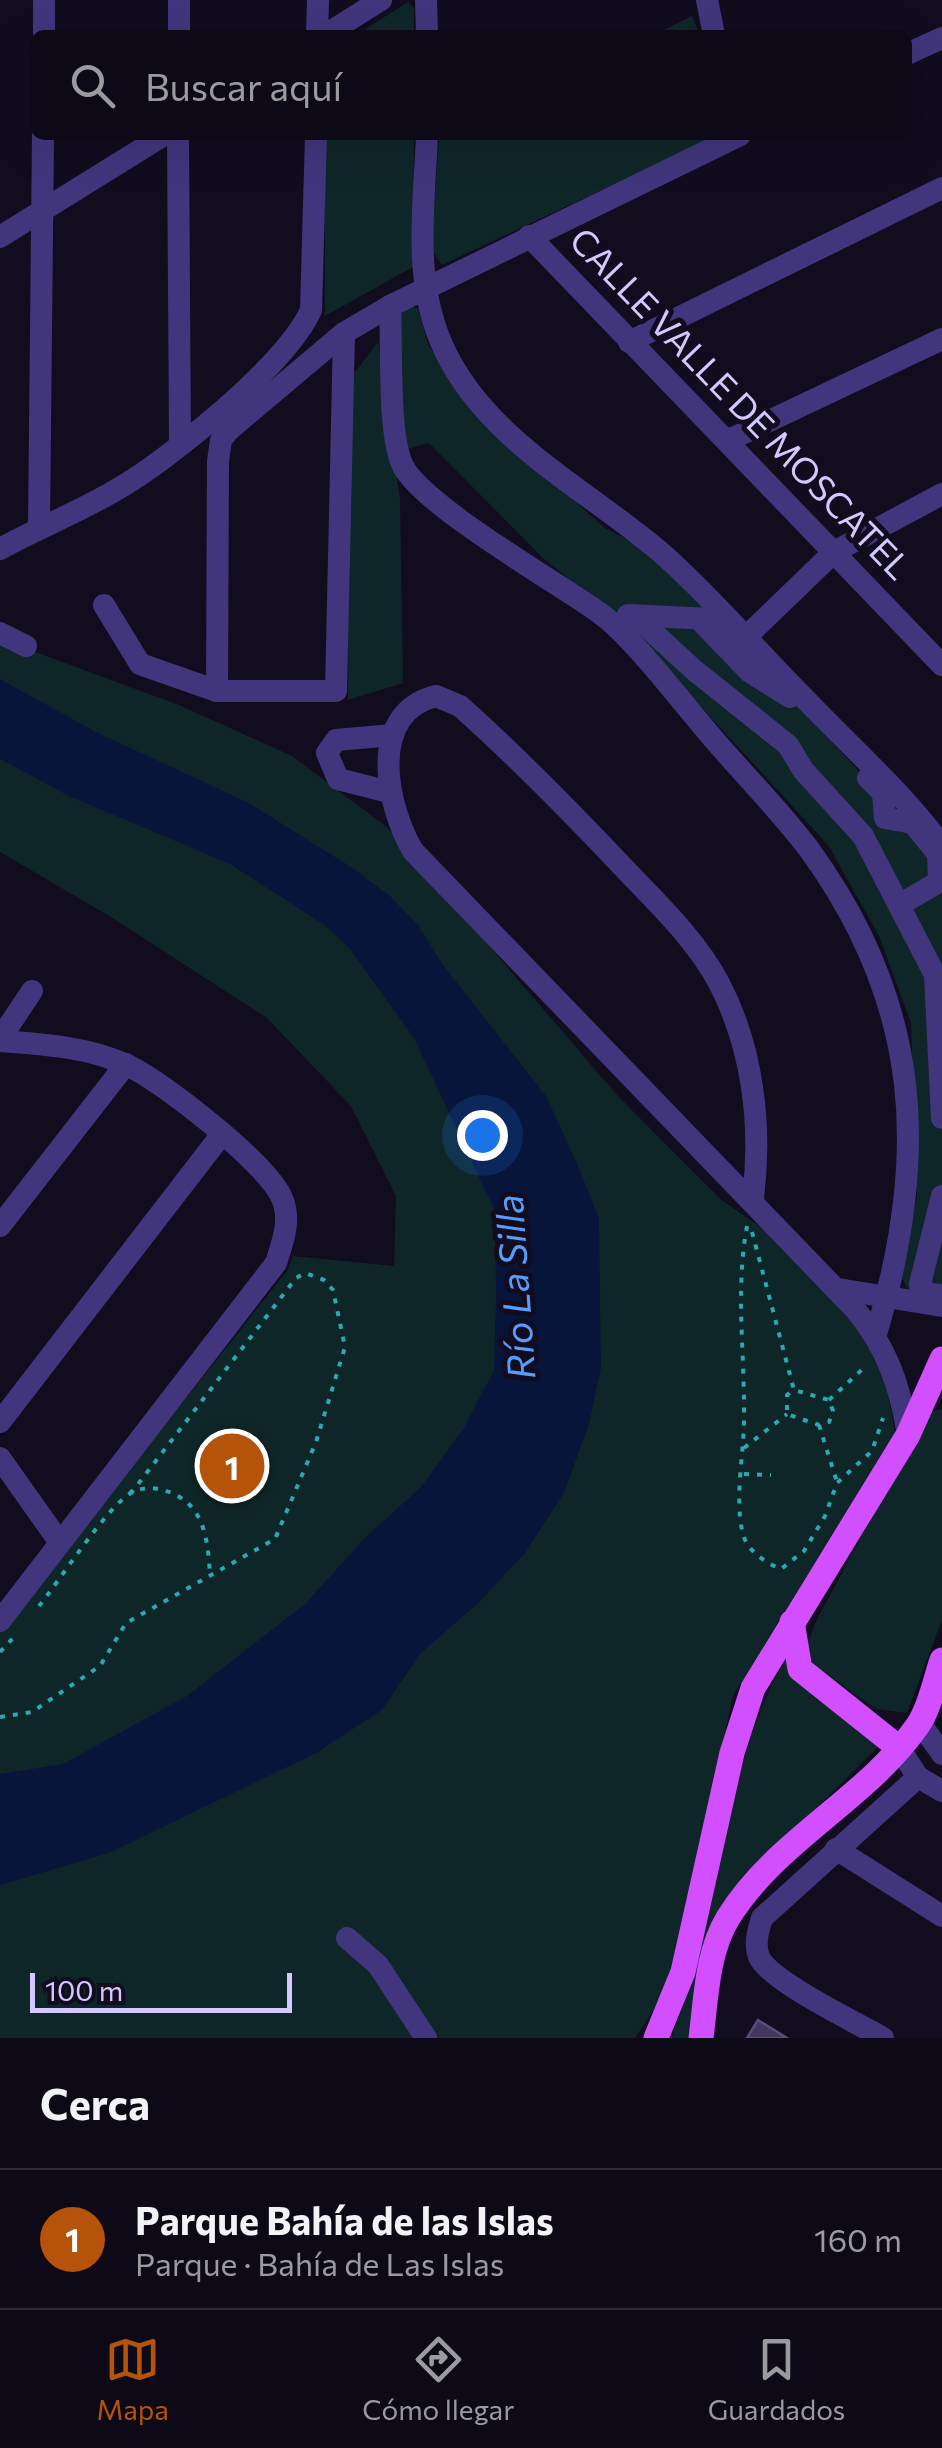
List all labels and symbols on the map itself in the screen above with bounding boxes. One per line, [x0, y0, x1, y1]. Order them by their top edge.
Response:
street label: CALLE VALLE DE MOSCATEL [562, 217, 921, 587]
your location [457, 1110, 508, 1161]
water label: Río La Silla [484, 1193, 543, 1381]
pin: 1 [200, 1428, 264, 1504]
scale bar [30, 1968, 292, 2012]

